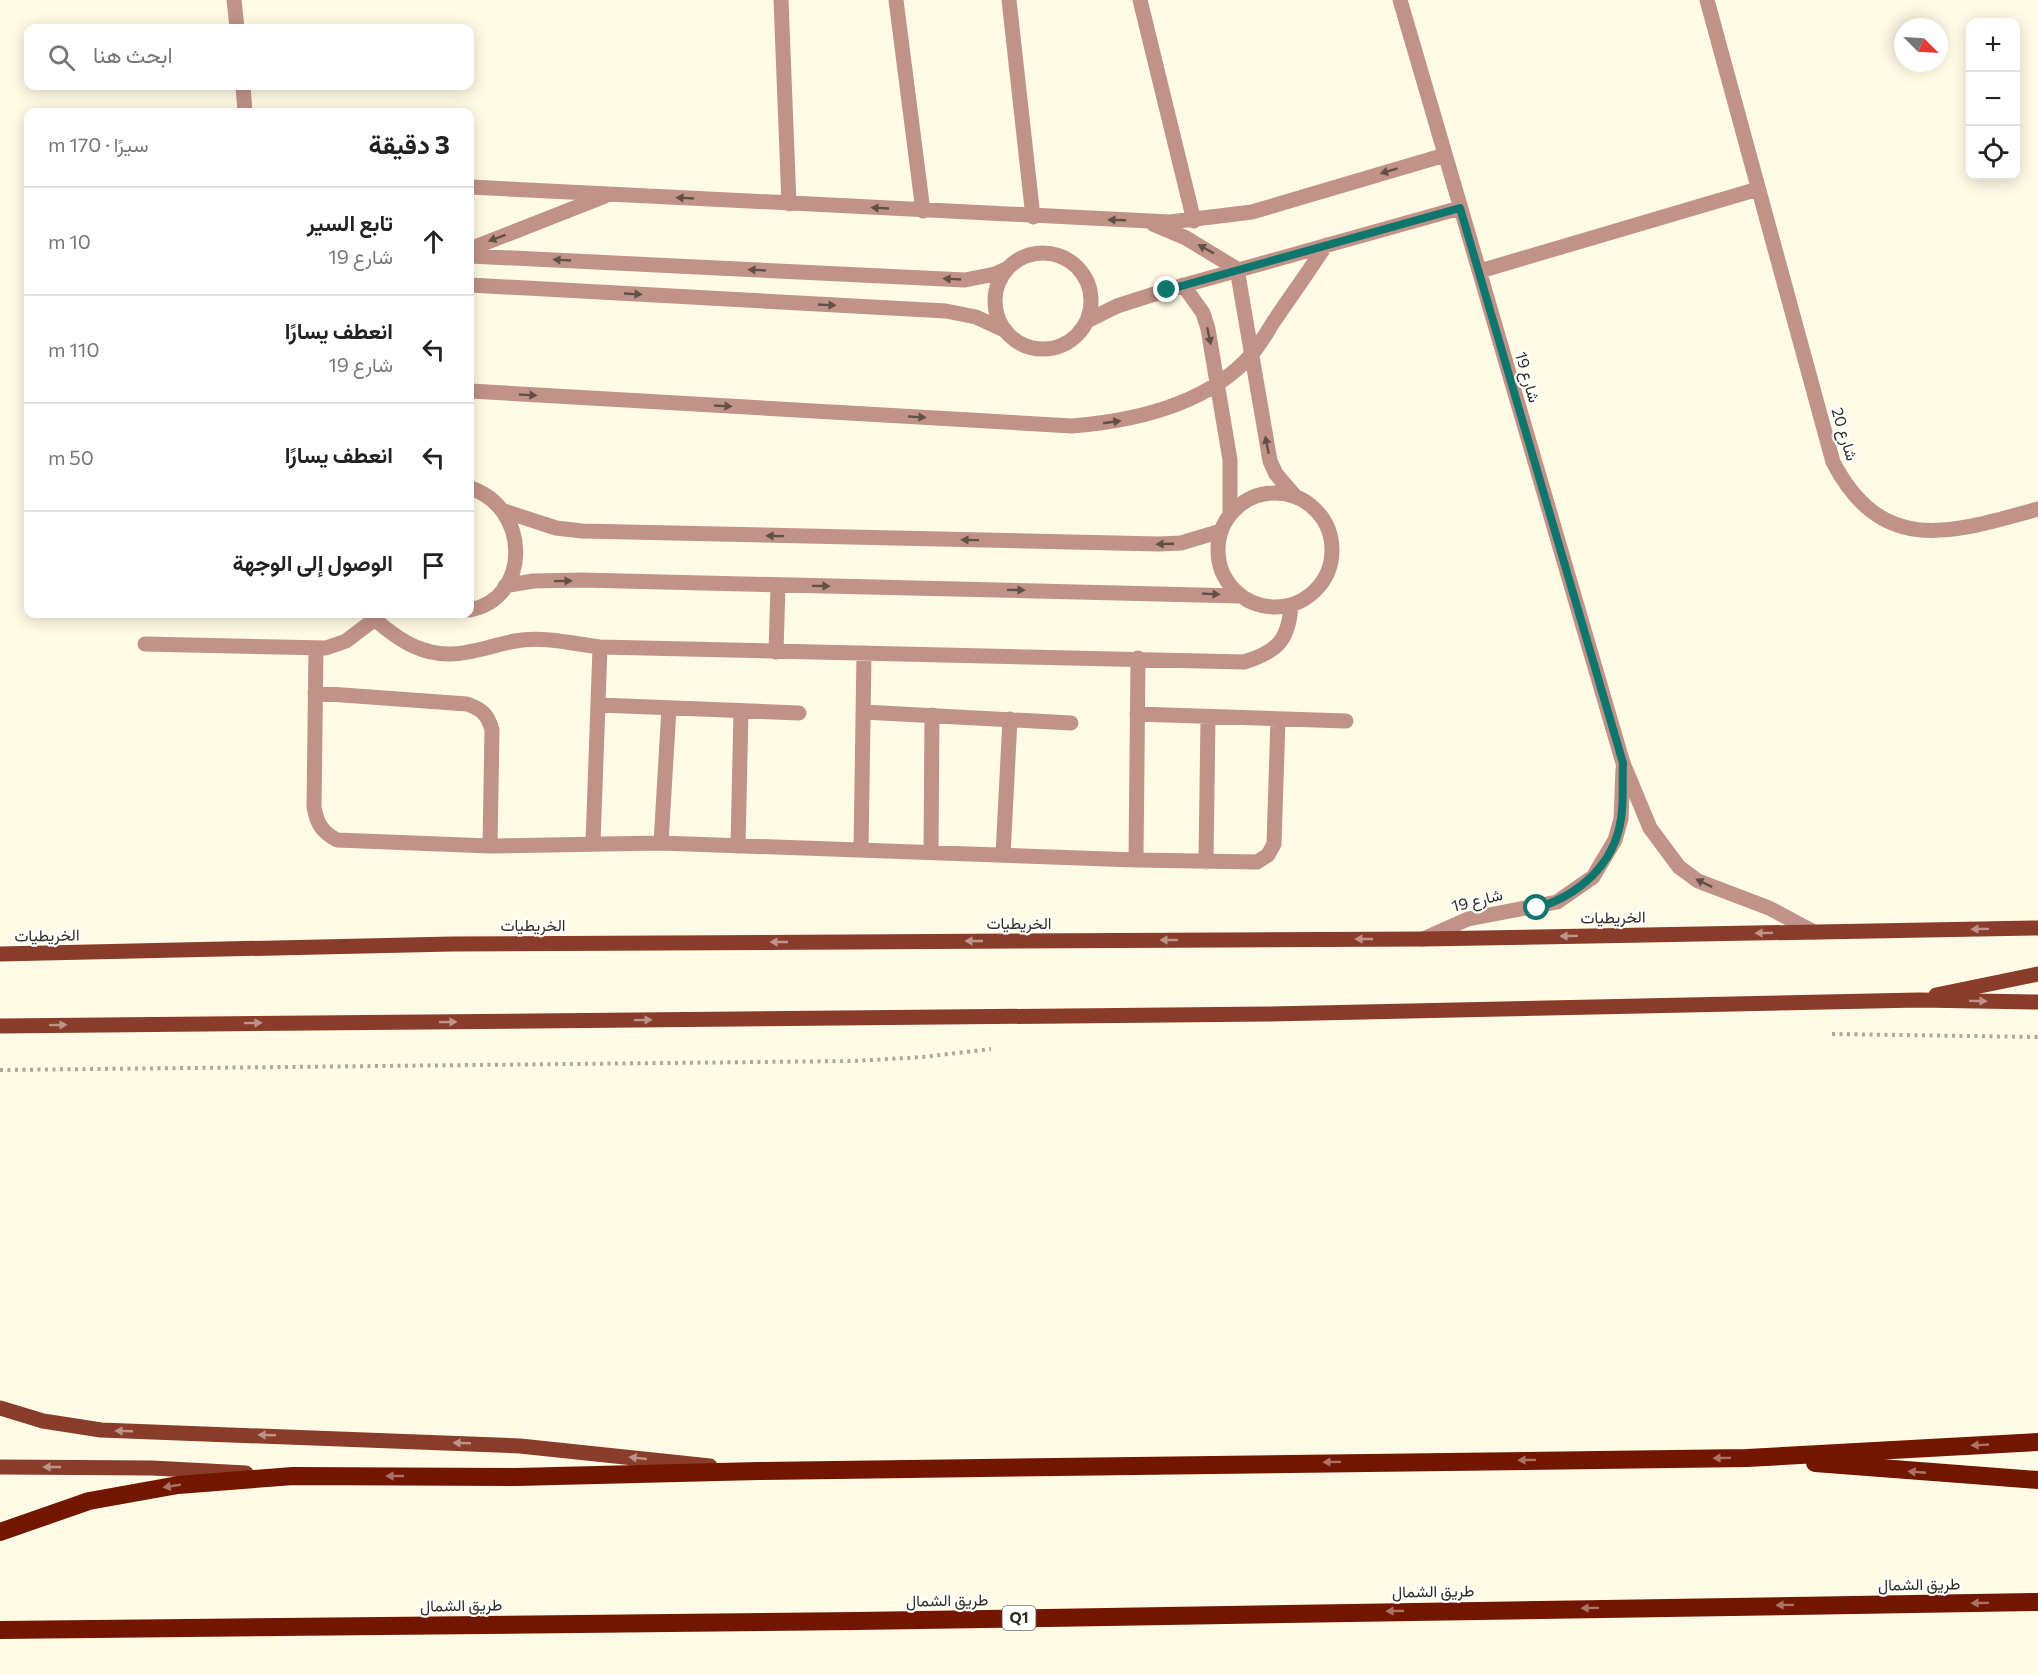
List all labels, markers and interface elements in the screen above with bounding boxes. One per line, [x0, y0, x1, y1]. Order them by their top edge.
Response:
north arrow [1894, 18, 1948, 72]
map controls [1966, 18, 2020, 180]
button: + [1966, 18, 2020, 72]
search box [24, 24, 474, 90]
icon: search [45, 41, 78, 74]
text: ابحث هنا [93, 41, 173, 68]
button: − [1966, 72, 2020, 126]
button: locate [1966, 126, 2020, 180]
text: 3 دقيقة [369, 128, 450, 159]
text: سيرًا · 170 m [48, 132, 149, 156]
one-way arrow [1380, 167, 1398, 176]
one-way arrow [676, 194, 695, 203]
one-way arrow [871, 204, 890, 213]
text: تابع السير [307, 209, 393, 236]
one-way arrow [1107, 215, 1126, 225]
icon: ahead [417, 225, 450, 258]
text: 10 m [48, 229, 91, 253]
one-way arrow [488, 234, 506, 243]
text: شارع 19 [328, 244, 393, 268]
one-way arrow [1197, 244, 1214, 254]
one-way arrow [553, 256, 572, 265]
one-way arrow [747, 265, 766, 274]
one-way arrow [942, 275, 961, 284]
route end [1153, 276, 1179, 302]
one-way arrow [623, 289, 642, 299]
one-way arrow [818, 300, 837, 309]
text: انعطف يسارًا [285, 317, 393, 344]
one-way arrow [1205, 327, 1214, 346]
icon: left [417, 333, 450, 366]
text: 110 m [48, 337, 99, 361]
street label: شارع 19 [1509, 349, 1545, 405]
text: شارع 19 [328, 352, 393, 376]
one-way arrow [518, 390, 537, 399]
one-way arrow [713, 401, 732, 410]
street label: شارع 20 [1826, 405, 1863, 464]
one-way arrow [908, 412, 927, 421]
one-way arrow [1102, 417, 1121, 426]
one-way arrow [1262, 436, 1271, 455]
text: انعطف يسارًا [285, 441, 393, 468]
icon: left [417, 441, 450, 474]
text: 50 m [48, 445, 94, 469]
one-way arrow [765, 531, 784, 540]
one-way arrow [960, 535, 979, 545]
one-way arrow [1155, 539, 1174, 548]
text: الوصول إلى الوجهة [233, 549, 393, 576]
icon: arrive [417, 549, 450, 582]
one-way arrow [554, 576, 573, 585]
one-way arrow [812, 581, 831, 590]
one-way arrow [1007, 585, 1026, 594]
one-way arrow [1201, 590, 1220, 599]
one-way arrow [1695, 878, 1712, 887]
street label: شارع 19 [1449, 884, 1505, 918]
route start [1523, 894, 1549, 920]
street label: الخريطيات [1580, 906, 1646, 929]
street label: الخريطيات [986, 913, 1052, 934]
street label: الخريطيات [500, 915, 566, 936]
street label: الخريطيات [14, 924, 80, 947]
one-way arrow [1970, 924, 1989, 934]
one-way arrow [1754, 928, 1773, 937]
one-way arrow [1559, 931, 1578, 941]
one-way arrow [1355, 934, 1374, 944]
one-way arrow [1160, 935, 1179, 945]
one-way arrow [965, 936, 984, 946]
one-way arrow [770, 937, 789, 947]
one-way arrow [1968, 996, 1987, 1006]
one-way arrow [634, 1015, 653, 1025]
one-way arrow [439, 1017, 458, 1027]
one-way arrow [244, 1019, 263, 1028]
one-way arrow [49, 1020, 68, 1030]
one-way arrow [114, 1426, 133, 1435]
one-way arrow [258, 1431, 277, 1440]
one-way arrow [452, 1439, 471, 1448]
one-way arrow [1970, 1441, 1989, 1450]
one-way arrow [628, 1453, 647, 1463]
one-way arrow [1712, 1453, 1731, 1463]
one-way arrow [1517, 1455, 1536, 1465]
one-way arrow [1322, 1457, 1341, 1467]
one-way arrow [42, 1463, 61, 1472]
one-way arrow [1907, 1467, 1926, 1477]
one-way arrow [385, 1471, 404, 1481]
one-way arrow [162, 1482, 181, 1491]
street label: طريق الشمال [1878, 1573, 1960, 1596]
street label: طريق الشمال [1392, 1580, 1474, 1603]
street label: طريق الشمال [906, 1589, 988, 1612]
street label: طريق الشمال [420, 1594, 502, 1617]
one-way arrow [1970, 1598, 1989, 1607]
one-way arrow [1775, 1600, 1794, 1610]
one-way arrow [1580, 1603, 1599, 1613]
road number: Q1 [1002, 1606, 1036, 1630]
one-way arrow [1385, 1606, 1404, 1616]

